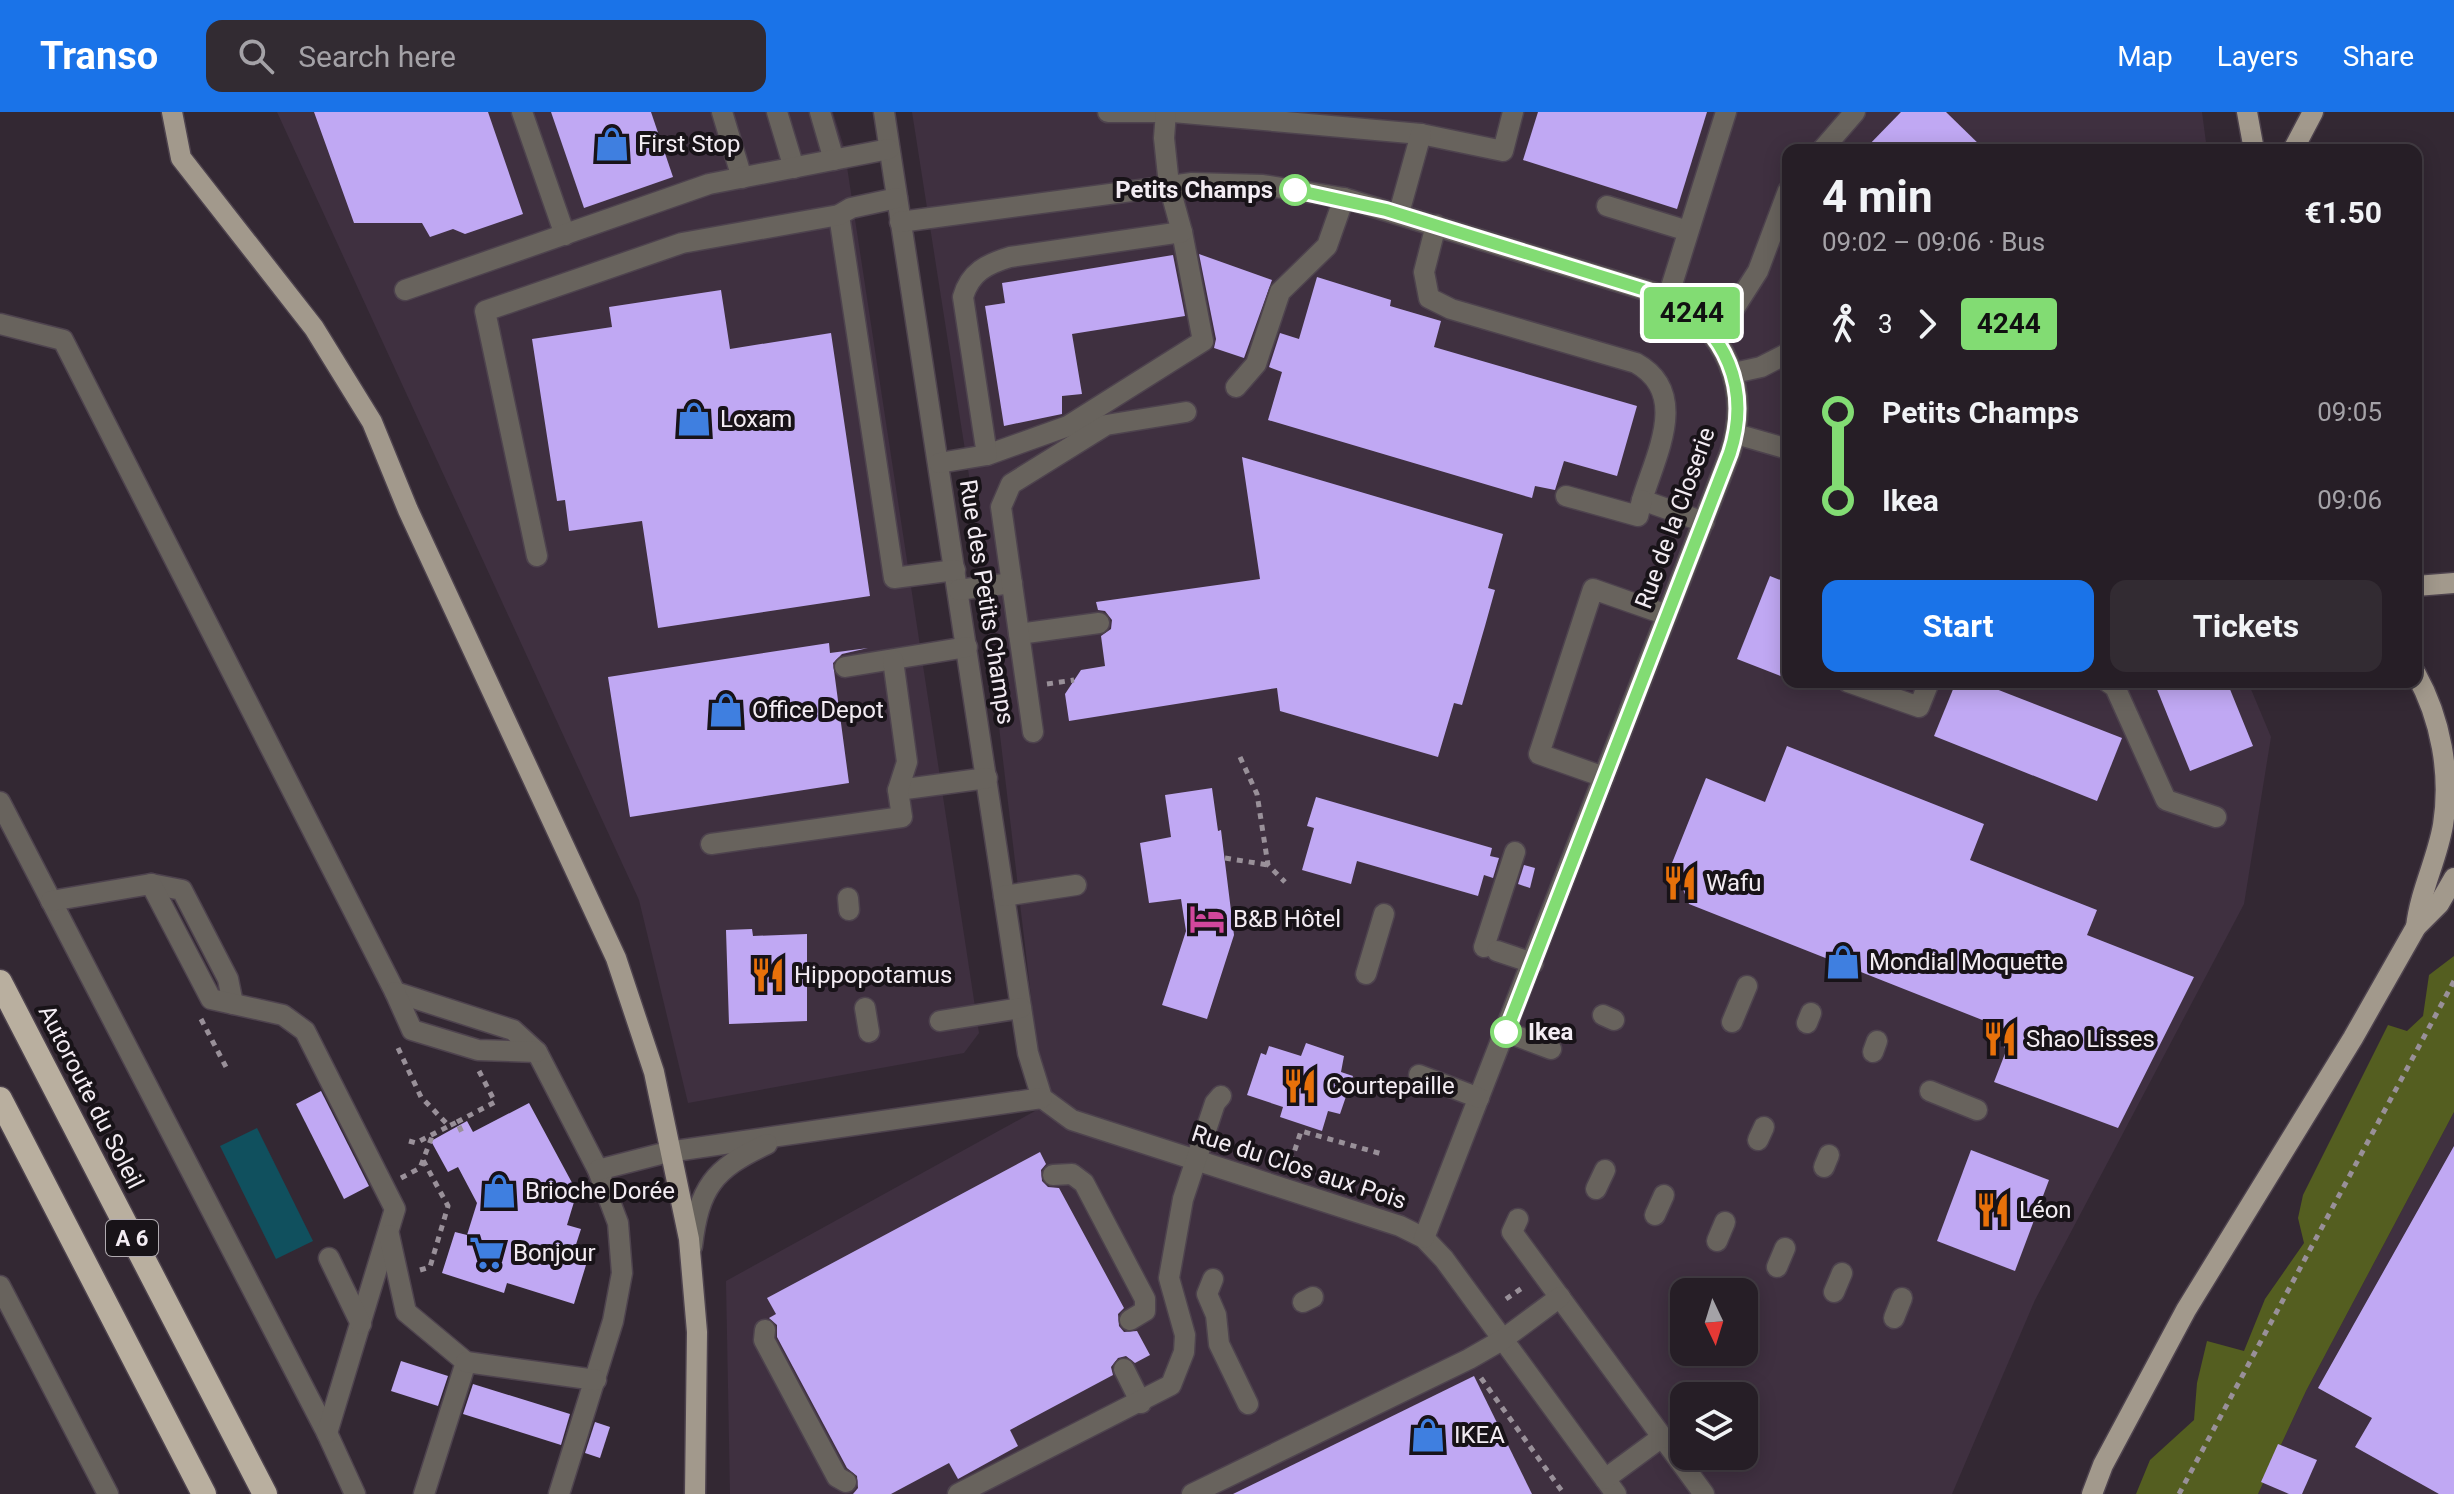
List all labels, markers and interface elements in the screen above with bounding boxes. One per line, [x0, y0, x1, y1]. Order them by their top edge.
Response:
search box [206, 20, 766, 92]
text: Transo [40, 34, 158, 78]
icon: search [234, 34, 278, 78]
text: Search here [298, 39, 456, 74]
text: Map [2117, 40, 2173, 73]
text: Layers [2217, 40, 2299, 73]
text: Share [2343, 40, 2414, 73]
shop icon: First Stop [593, 125, 631, 163]
place label: First Stop [638, 130, 740, 158]
text: 4 min [1822, 171, 1933, 223]
marker: Petits Champs [1280, 175, 1310, 205]
place label: Petits Champs [1115, 176, 1273, 204]
text: €1.50 [2304, 195, 2382, 230]
text: 09:02 – 09:06 · Bus [1822, 227, 2045, 257]
line badge: 4244 [1636, 287, 1748, 339]
text: 4244 [1660, 296, 1724, 329]
icon: walk [1822, 302, 1866, 346]
icon: forward [1905, 302, 1949, 346]
text: 4244 [1977, 307, 2041, 340]
text: 3 [1878, 309, 1893, 339]
text: Petits Champs [1882, 395, 2079, 430]
text: 09:05 [2317, 397, 2382, 427]
shop icon: Loxam [675, 400, 713, 438]
place label: Loxam [720, 405, 792, 433]
street label: Rue de la Closerie [1629, 424, 1721, 612]
street label: Rue des Petits Champs [954, 477, 1020, 727]
text: Ikea [1882, 483, 1939, 518]
text: 09:06 [2317, 485, 2382, 515]
button: Start [1822, 580, 2094, 672]
button: Tickets [2110, 580, 2382, 672]
shop icon: Office Depot [707, 691, 745, 729]
place label: Office Depot [752, 696, 884, 724]
restaurant icon: Wafu [1661, 864, 1699, 902]
place label: Wafu [1706, 869, 1762, 897]
hotel icon: B&B Hôtel [1188, 900, 1226, 938]
place label: B&B Hôtel [1233, 905, 1341, 933]
shop icon: Mondial Moquette [1824, 943, 1862, 981]
place label: Mondial Moquette [1869, 948, 2064, 976]
restaurant icon: Hippopotamus [749, 956, 787, 994]
place label: Hippopotamus [794, 961, 952, 989]
street label: Autoroute du Soleil [33, 1001, 149, 1193]
marker: Ikea [1491, 1017, 1521, 1047]
place label: Ikea [1528, 1018, 1574, 1046]
restaurant icon: Shao Lisses [1981, 1020, 2019, 1058]
place label: Shao Lisses [2026, 1025, 2155, 1053]
restaurant icon: Courtepaille [1281, 1067, 1319, 1105]
place label: Courtepaille [1326, 1072, 1455, 1100]
street label: Rue du Clos aux Pois [1188, 1119, 1410, 1215]
shop icon: Brioche Dorée [480, 1172, 518, 1210]
place label: Brioche Dorée [525, 1177, 675, 1205]
restaurant icon: Léon [1974, 1191, 2012, 1229]
place label: Léon [2019, 1196, 2072, 1224]
road number: A 6 [106, 1220, 158, 1256]
supermarket icon: Bonjour [468, 1234, 506, 1272]
place label: Bonjour [513, 1239, 596, 1267]
north arrow [1670, 1278, 1758, 1366]
map controls [1670, 1278, 1758, 1470]
button: layers [1670, 1382, 1758, 1470]
shop icon: IKEA [1409, 1416, 1447, 1454]
place label: IKEA [1454, 1421, 1505, 1449]

